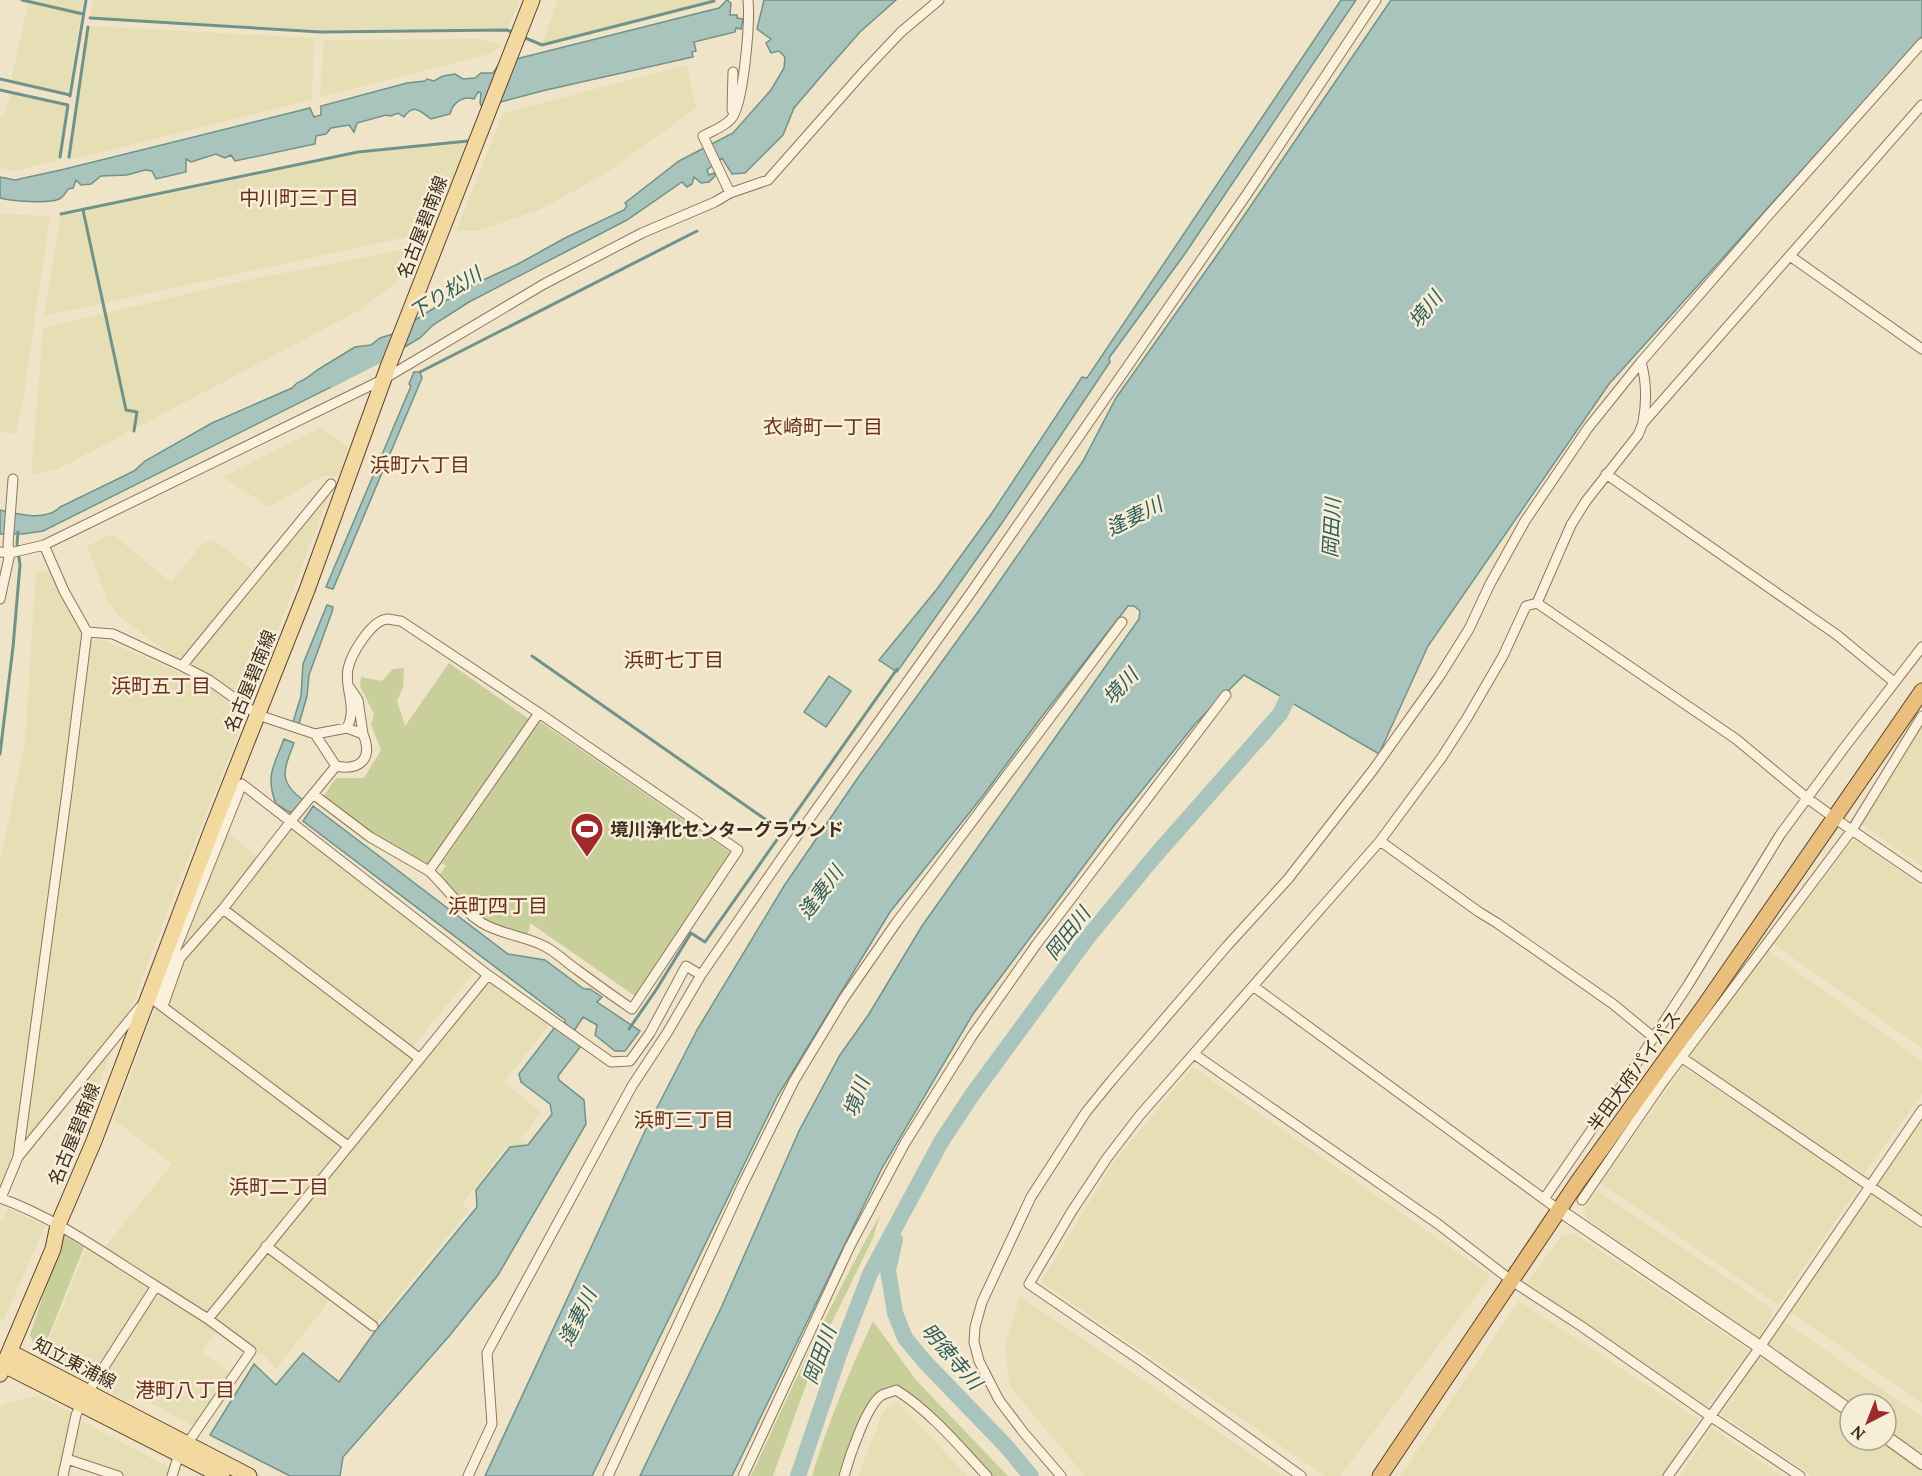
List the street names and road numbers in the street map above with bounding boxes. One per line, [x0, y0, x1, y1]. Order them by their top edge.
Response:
street label: 名古屋碧南線 [392, 172, 452, 282]
street label: 名古屋碧南線 [219, 627, 281, 735]
street label: 半田大府パイパス [1582, 1006, 1686, 1136]
street label: 名古屋碧南線 [43, 1080, 105, 1188]
street label: 知立東浦線 [30, 1332, 120, 1394]

